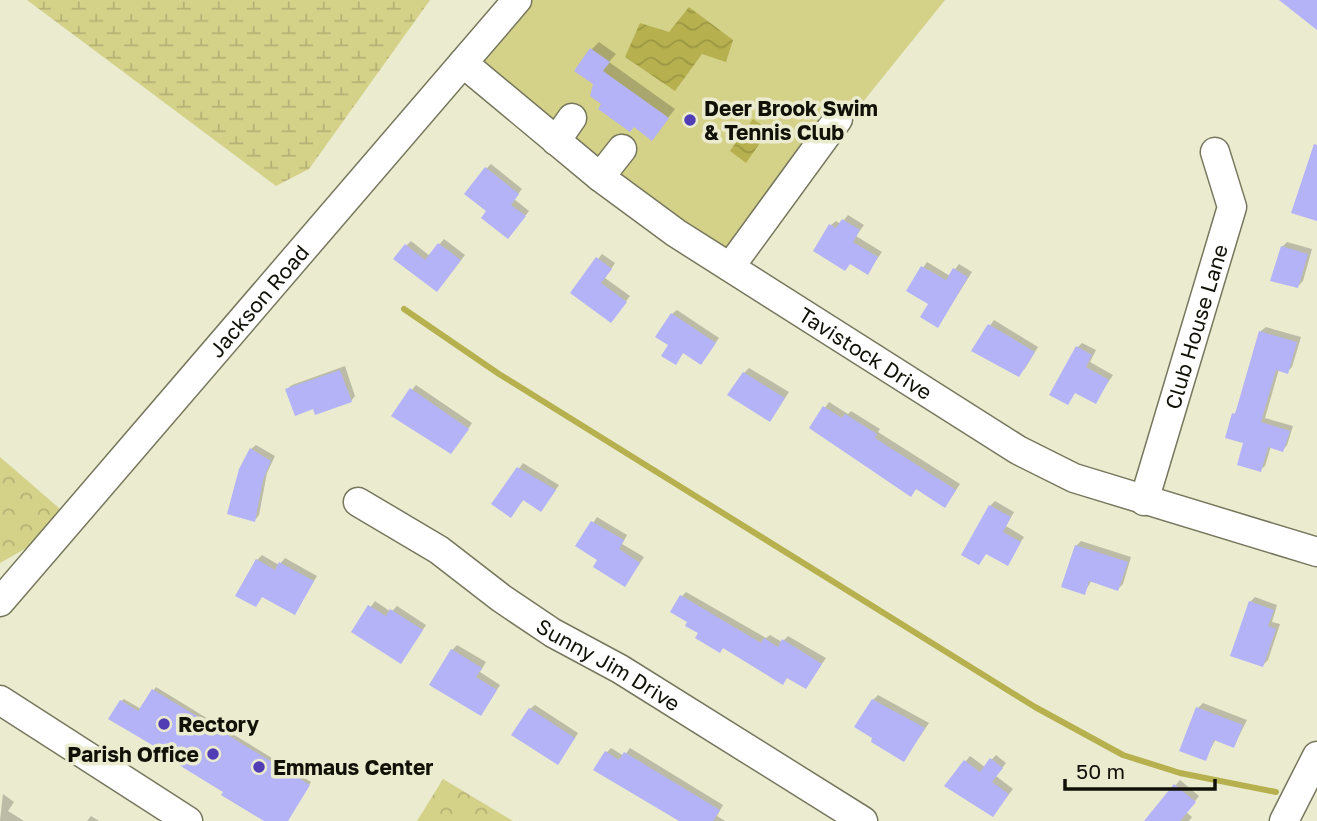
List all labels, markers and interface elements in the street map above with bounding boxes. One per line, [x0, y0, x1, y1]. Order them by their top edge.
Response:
place label: Deer Brook Swim & Tennis Club [704, 95, 878, 145]
marker: Deer Brook Swim & Tennis Club [682, 112, 698, 128]
street label: Jackson Road [203, 239, 314, 362]
street label: Club House Lane [1159, 241, 1233, 412]
street label: Tavistock Drive [794, 301, 937, 405]
street label: Sunny Jim Drive [532, 613, 685, 716]
place label: Rectory [178, 711, 259, 737]
marker: Rectory [156, 716, 172, 732]
place label: Parish Office [67, 741, 199, 767]
marker: Parish Office [205, 746, 221, 762]
scale bar [1065, 748, 1216, 792]
place label: Emmaus Center [273, 754, 434, 780]
text: 50 m [1076, 758, 1125, 784]
marker: Emmaus Center [251, 759, 267, 775]

